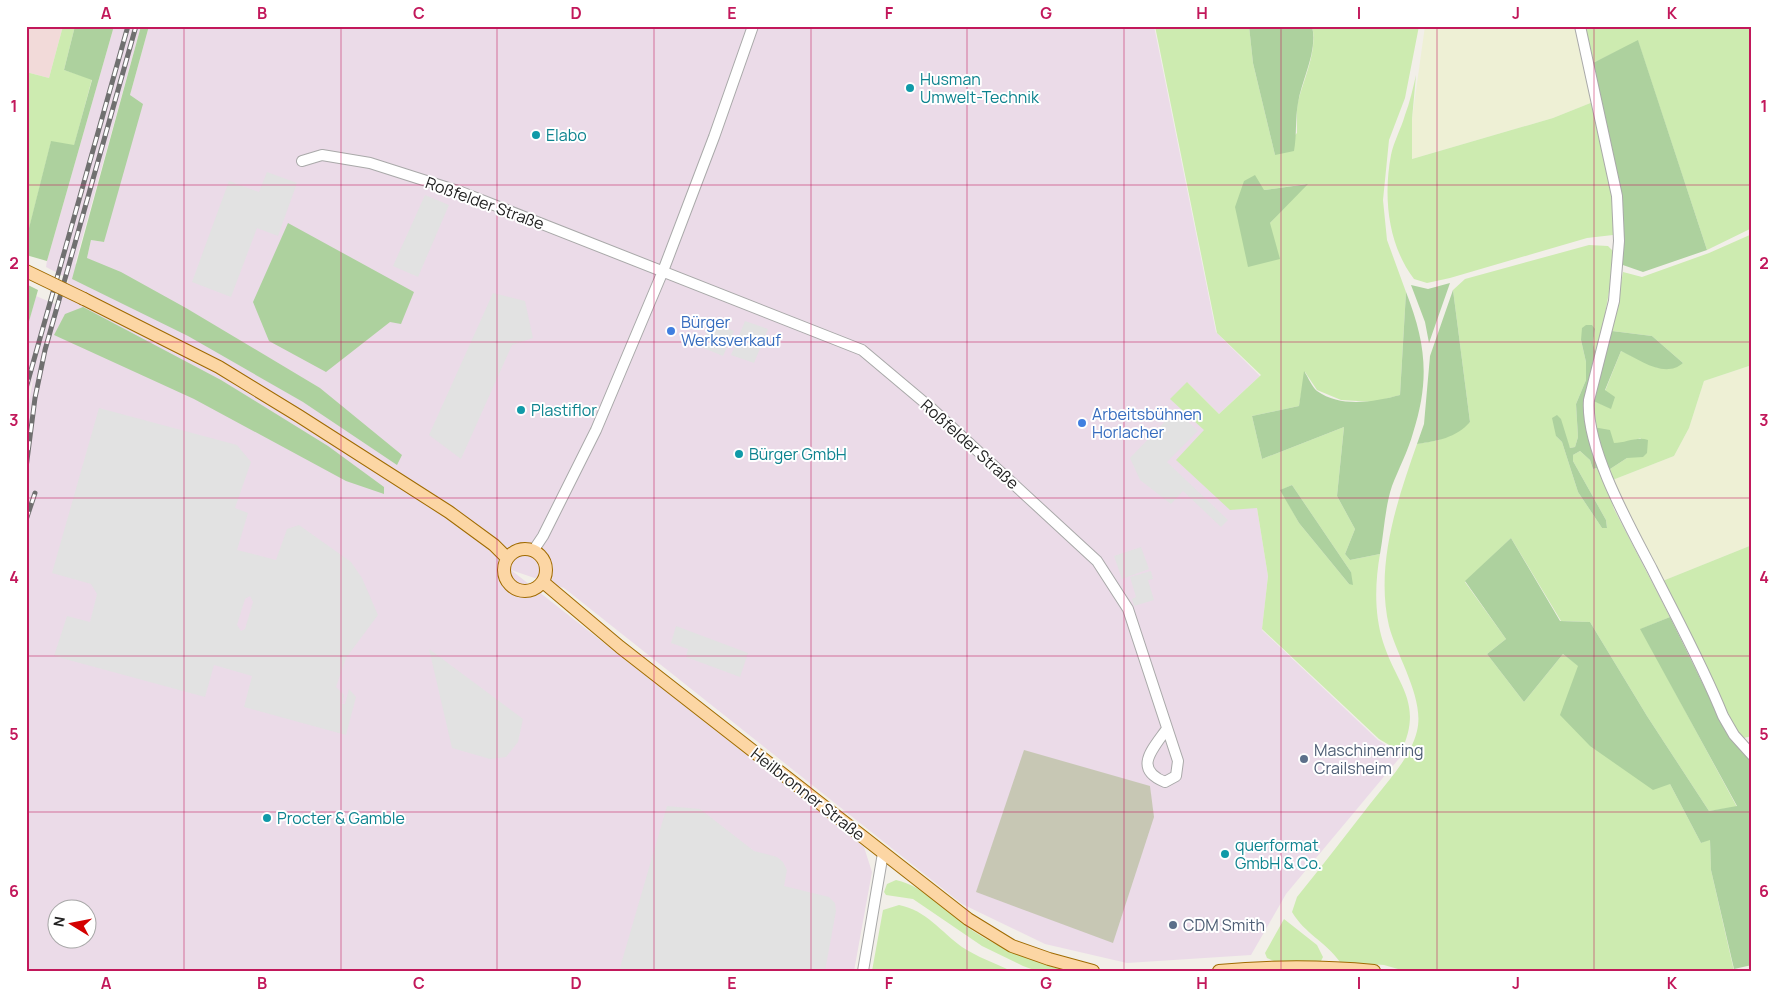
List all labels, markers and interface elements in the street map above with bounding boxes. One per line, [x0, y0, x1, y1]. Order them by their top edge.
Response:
text: A [101, 2, 112, 24]
text: B [257, 2, 267, 24]
text: C [413, 2, 425, 24]
text: D [570, 2, 582, 24]
text: E [727, 2, 737, 24]
text: F [885, 2, 894, 24]
text: G [1040, 2, 1052, 24]
text: H [1196, 2, 1208, 24]
text: I [1357, 2, 1361, 24]
text: J [1512, 2, 1520, 24]
text: K [1667, 2, 1678, 24]
place label: Husman Umwelt-Technik [920, 68, 1040, 108]
marker: Husman Umwelt-Technik [904, 82, 916, 94]
text: 1 [10, 95, 18, 117]
text: 1 [1760, 95, 1768, 117]
place label: Elabo [546, 124, 587, 146]
marker: Elabo [530, 129, 542, 141]
street label: Roßfelder Straße [423, 171, 547, 235]
text: 2 [9, 252, 19, 274]
text: 2 [1759, 252, 1769, 274]
place label: Bürger Werksverkauf [681, 311, 781, 351]
marker: Bürger Werksverkauf [665, 325, 677, 337]
street label: Roßfelder Straße [916, 394, 1024, 494]
place label: Plastiflor [531, 399, 597, 421]
place label: Arbeitsbühnen Horlacher [1092, 403, 1202, 443]
marker: Plastiflor [515, 404, 527, 416]
text: 3 [9, 409, 19, 431]
text: 3 [1759, 409, 1769, 431]
marker: Arbeitsbühnen Horlacher [1076, 417, 1088, 429]
place label: Bürger GmbH [749, 443, 847, 465]
marker: Bürger GmbH [733, 448, 745, 460]
text: 4 [9, 566, 19, 588]
text: 4 [1759, 566, 1769, 588]
text: 5 [9, 723, 19, 745]
text: 5 [1759, 723, 1769, 745]
place label: Maschinenring Crailsheim [1314, 739, 1423, 779]
street label: Heilbronner Straße [746, 743, 870, 845]
marker: Maschinenring Crailsheim [1298, 753, 1310, 765]
place label: Procter & Gamble [277, 807, 405, 829]
marker: Procter & Gamble [261, 812, 273, 824]
place label: querformat GmbH & Co. [1235, 834, 1322, 874]
marker: querformat GmbH & Co. [1219, 848, 1231, 860]
text: 6 [9, 880, 19, 902]
text: 6 [1759, 880, 1769, 902]
north arrow [48, 900, 98, 950]
place label: CDM Smith [1183, 914, 1265, 936]
text: N [48, 915, 69, 928]
marker: CDM Smith [1167, 919, 1179, 931]
text: A [101, 972, 112, 994]
text: B [257, 972, 267, 994]
text: C [413, 972, 425, 994]
text: D [570, 972, 582, 994]
text: E [727, 972, 737, 994]
text: F [885, 972, 894, 994]
text: G [1040, 972, 1052, 994]
text: H [1196, 972, 1208, 994]
text: I [1357, 972, 1361, 994]
text: J [1512, 972, 1520, 994]
text: K [1667, 972, 1678, 994]

